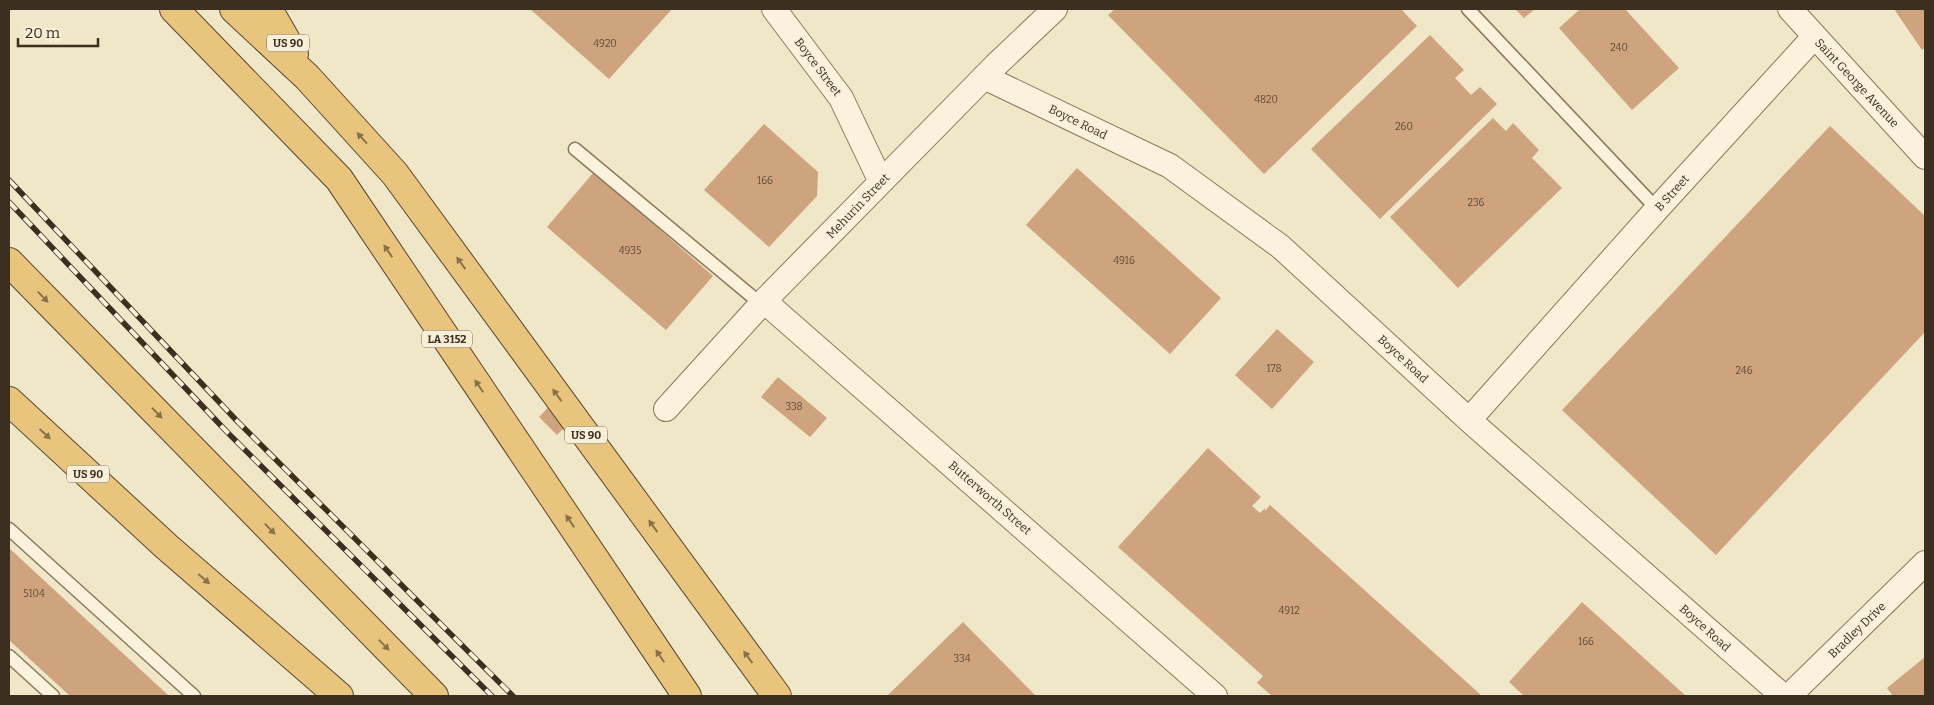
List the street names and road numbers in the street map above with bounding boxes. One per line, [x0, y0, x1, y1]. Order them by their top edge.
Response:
road number: US 90 [267, 34, 309, 52]
street label: Boyce Street [792, 35, 845, 99]
street label: Saint George Avenue [1812, 36, 1902, 130]
street label: Boyce Road [1046, 102, 1110, 142]
street label: Mehurin Street [824, 170, 893, 241]
street label: B Street [1652, 171, 1692, 214]
road number: LA 3152 [422, 330, 472, 348]
street label: Boyce Road [1375, 332, 1431, 386]
road number: US 90 [565, 426, 607, 444]
street label: Butterworth Street [946, 458, 1035, 538]
road number: US 90 [67, 466, 109, 482]
street label: Bradley Drive [1825, 599, 1889, 661]
street label: Boyce Road [1677, 602, 1733, 654]

